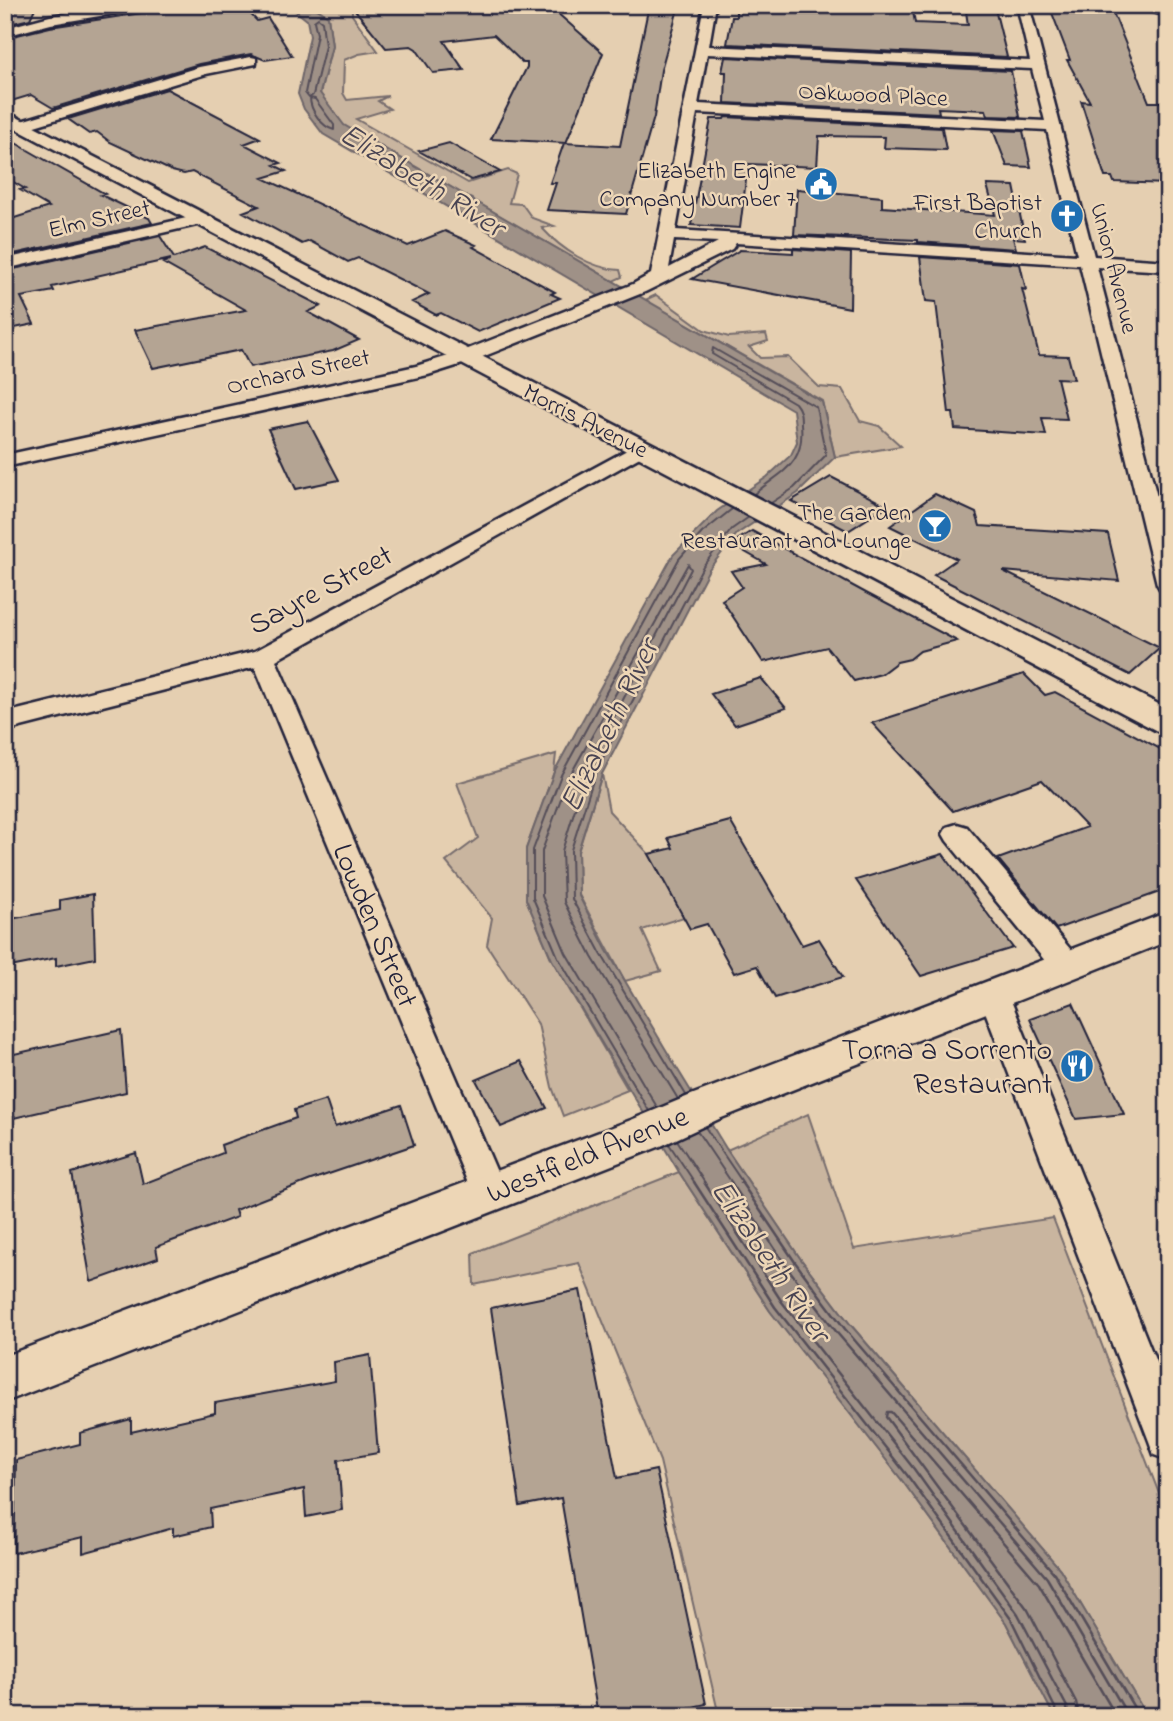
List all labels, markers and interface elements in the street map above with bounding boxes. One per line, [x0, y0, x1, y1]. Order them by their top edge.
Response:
street label: Oakwood Place [797, 75, 949, 118]
water label: Elizabeth River [329, 112, 517, 254]
place label: Elizabeth Engine Company Number 7 [599, 155, 796, 219]
public building icon: Elizabeth Engine Company Number 7 [802, 165, 840, 203]
place label: First Baptist Church [913, 187, 1042, 250]
street label: Elm Street [45, 192, 154, 249]
church icon: First Baptist Church [1048, 197, 1086, 235]
street label: Union Avenue [1079, 200, 1146, 338]
street label: Orchard Street [224, 341, 373, 406]
street label: Morris Avenue [516, 376, 654, 469]
place label: The Garden Restaurant and Lounge [681, 497, 911, 560]
bar icon: The Garden Restaurant and Lounge [916, 507, 954, 545]
street label: Sayre Street [241, 535, 401, 648]
water label: Elizabeth River [549, 628, 675, 821]
street label: Lowden Street [319, 837, 428, 1015]
place label: Torna a Sorrento Restaurant [842, 1030, 1052, 1108]
restaurant icon: Torna a Sorrento Restaurant [1058, 1047, 1096, 1085]
street label: Westfield Avenue [481, 1096, 696, 1217]
water label: Elizabeth River [697, 1171, 843, 1356]

